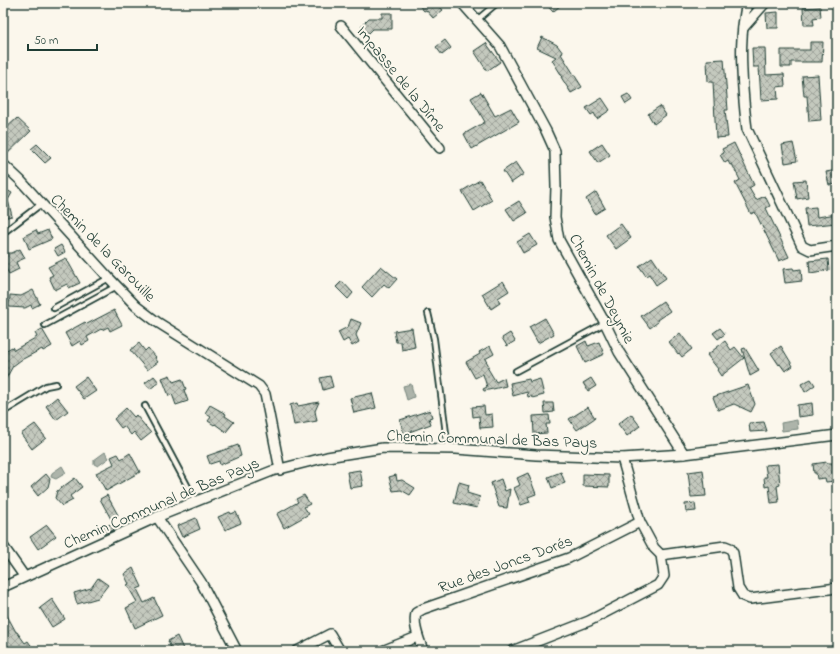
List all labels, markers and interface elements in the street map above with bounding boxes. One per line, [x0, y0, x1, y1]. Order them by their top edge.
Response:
street label: Impasse de la Dîme [350, 21, 451, 138]
scale bar [28, 26, 97, 52]
text: 50 m [34, 32, 58, 50]
street label: Chemin de la Garouille [44, 189, 161, 309]
street label: Chemin de Deymie [562, 230, 641, 349]
street label: Chemin Communal de Bas Pays [386, 424, 598, 456]
street label: Chemin Communal de Bas Pays [60, 452, 263, 556]
street label: Rue des Joncs Dorés [435, 529, 576, 600]

